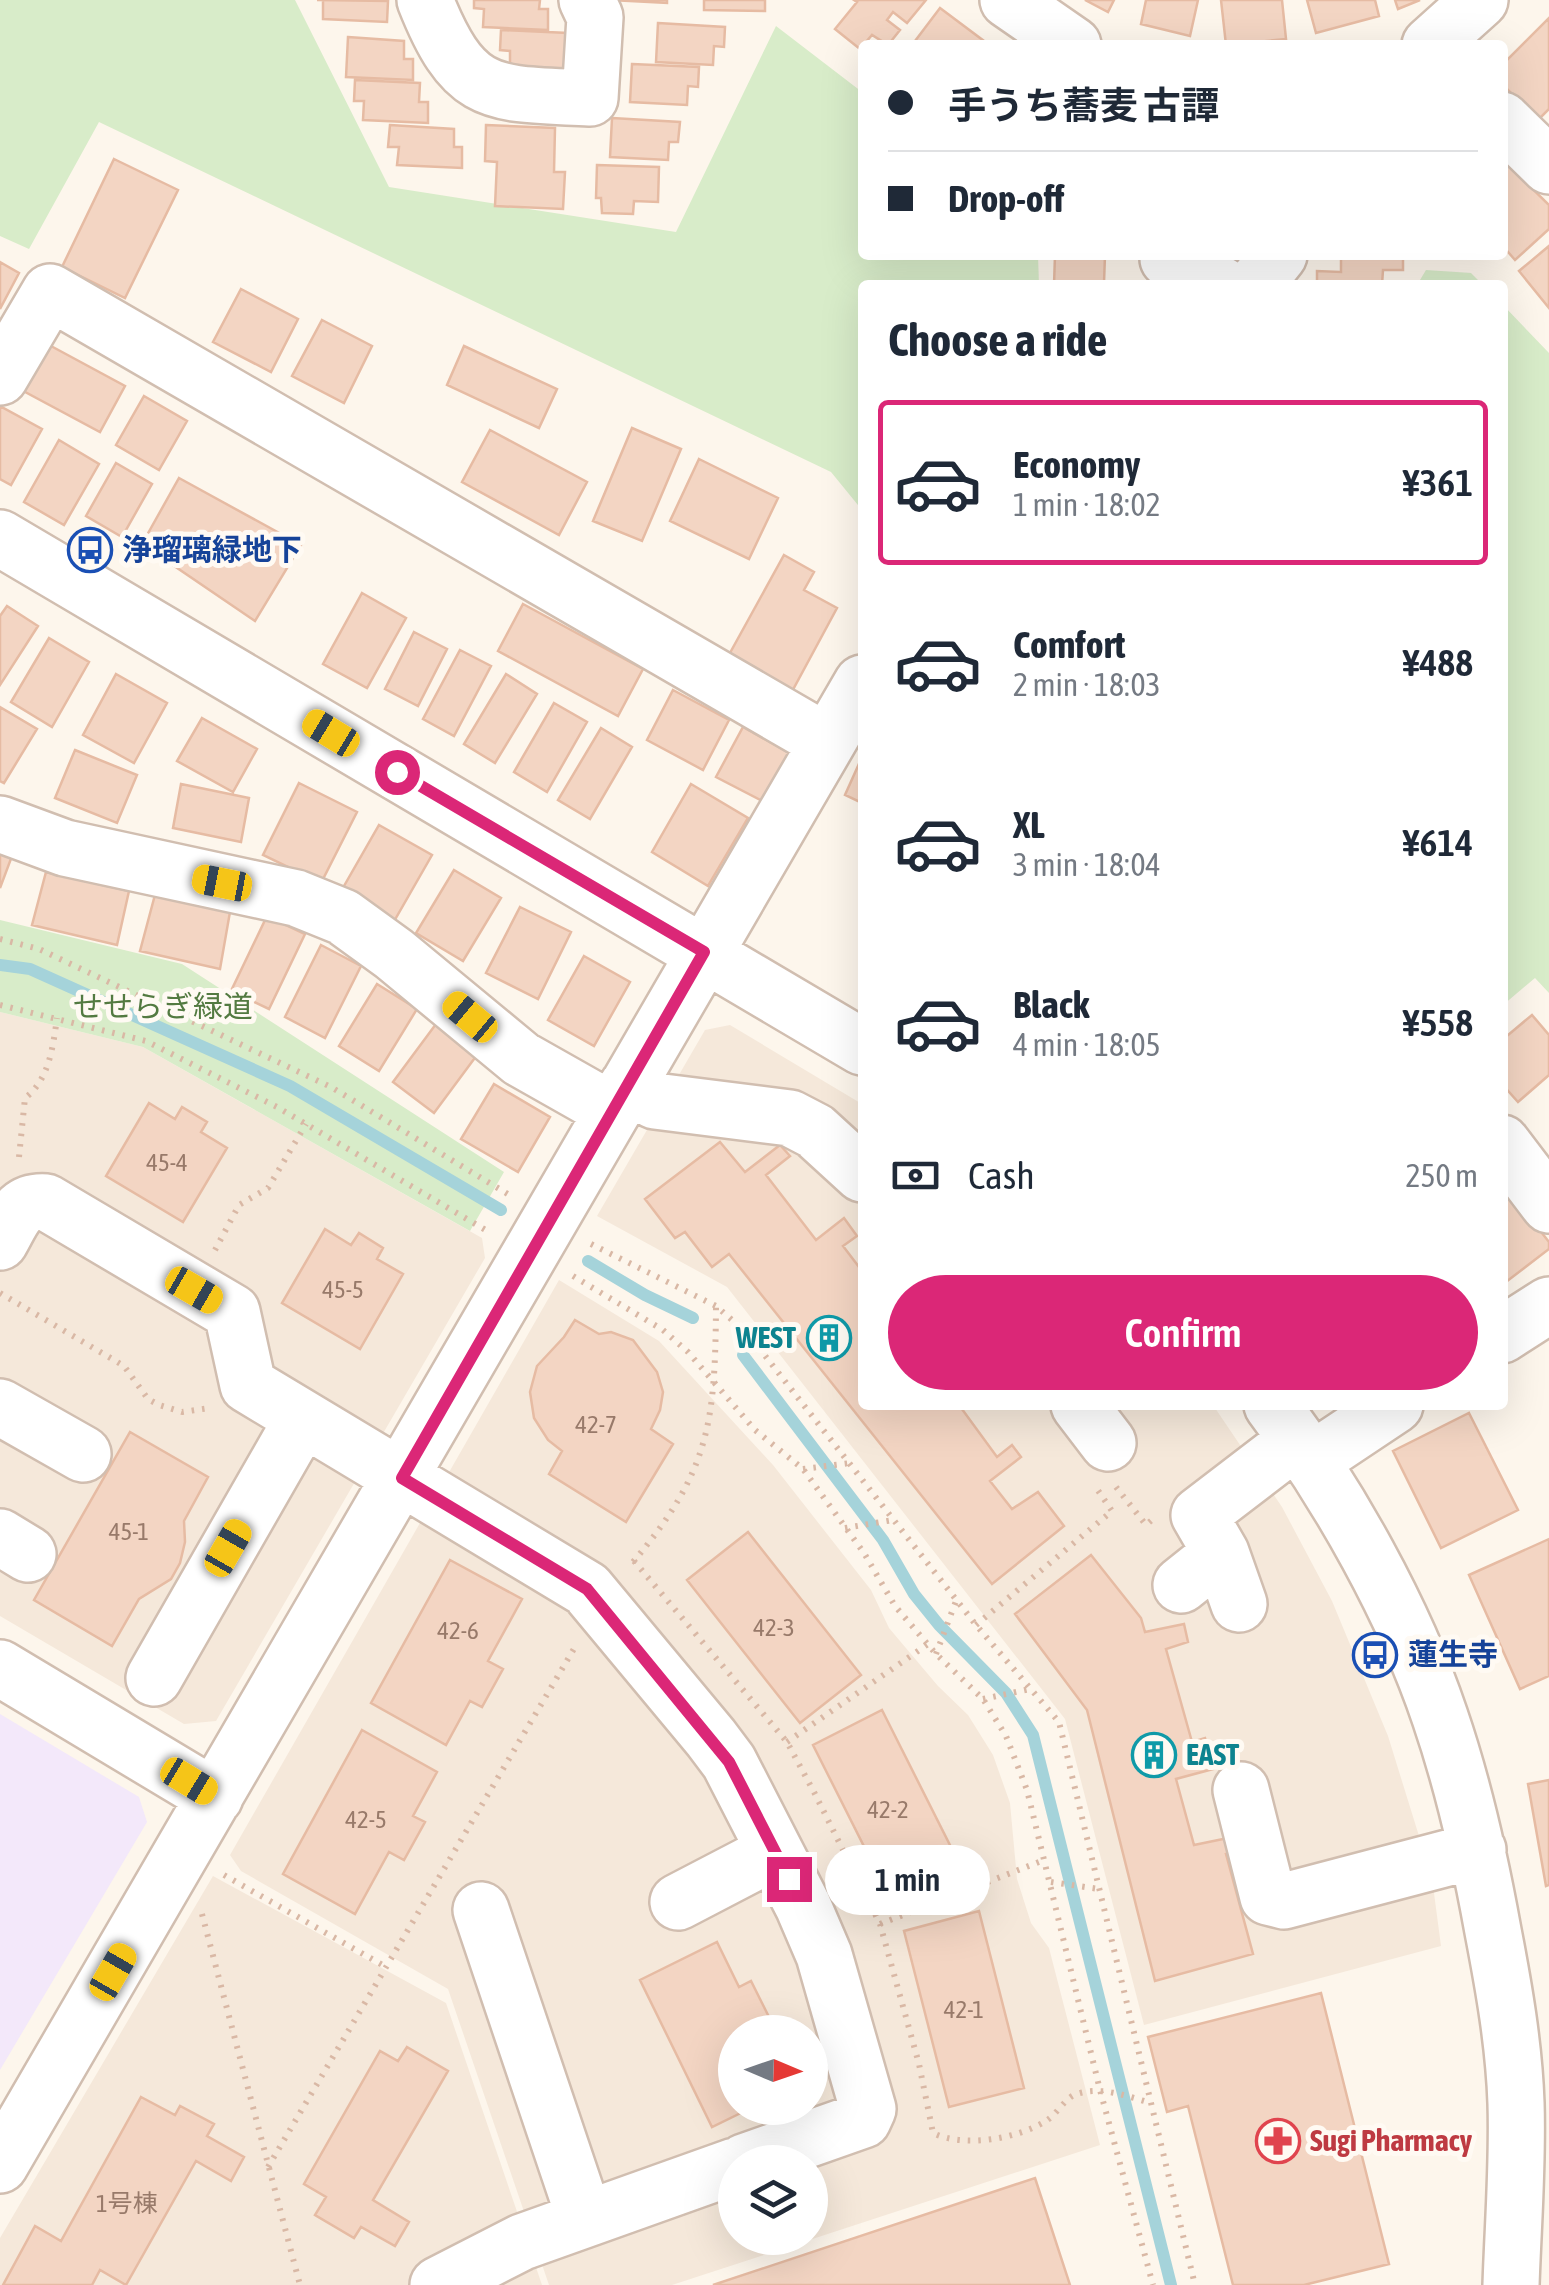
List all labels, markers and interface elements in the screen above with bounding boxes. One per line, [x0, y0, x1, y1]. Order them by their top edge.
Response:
text: 手うち蕎麦 古譚 [948, 84, 1219, 127]
text: Drop-off [948, 177, 1064, 220]
text: Choose a ride [888, 314, 1107, 366]
icon: car [893, 438, 983, 528]
text: Economy [1013, 443, 1140, 486]
text: ¥361 [1403, 461, 1473, 504]
text: 1 min · 18:02 [1013, 486, 1160, 523]
bus stop icon: 浄瑠璃緑地下 [67, 527, 113, 573]
place label: 浄瑠璃緑地下 [122, 532, 302, 566]
icon: car [893, 618, 983, 708]
text: Comfort [1013, 623, 1125, 666]
text: ¥488 [1403, 641, 1473, 684]
text: 2 min · 18:03 [1013, 666, 1160, 703]
car [298, 705, 364, 761]
route start [375, 750, 420, 795]
icon: car [893, 798, 983, 888]
text: XL [1013, 803, 1045, 846]
text: ¥614 [1403, 821, 1473, 864]
text: 3 min · 18:04 [1013, 846, 1160, 883]
car [190, 863, 254, 903]
icon: car [893, 978, 983, 1068]
text: Black [1013, 983, 1090, 1026]
car [437, 986, 503, 1048]
park label: せせらぎ緑道 [73, 989, 253, 1023]
text: ¥558 [1403, 1001, 1473, 1044]
text: 4 min · 18:05 [1013, 1026, 1160, 1063]
house number: 45-4 [146, 1148, 188, 1176]
icon: cash [888, 1148, 943, 1203]
text: Cash [968, 1154, 1035, 1197]
text: 250 m [1405, 1157, 1478, 1194]
car [161, 1262, 227, 1318]
house number: 45-5 [322, 1275, 364, 1303]
button: Confirm [888, 1275, 1478, 1390]
building icon: WEST [806, 1315, 852, 1361]
place label: WEST [735, 1320, 797, 1354]
house number: 42-7 [575, 1410, 617, 1438]
car [200, 1515, 256, 1581]
house number: 45-1 [109, 1517, 149, 1545]
house number: 42-3 [753, 1613, 795, 1641]
house number: 42-6 [437, 1616, 479, 1644]
bus stop icon: 蓮生寺 [1352, 1632, 1398, 1678]
place label: 蓮生寺 [1408, 1637, 1498, 1671]
building icon: EAST [1131, 1732, 1177, 1778]
place label: EAST [1186, 1737, 1240, 1771]
car [156, 1753, 222, 1809]
house number: 42-2 [867, 1795, 909, 1823]
house number: 42-5 [345, 1805, 387, 1833]
callout: 1 min [824, 1844, 989, 1914]
route end [767, 1857, 812, 1902]
text: 1 min [875, 1861, 940, 1898]
car [85, 1939, 141, 2005]
house number: 42-1 [944, 1995, 984, 2023]
north arrow [718, 2015, 828, 2125]
map controls [718, 2015, 828, 2255]
pharmacy icon: Sugi Pharmacy [1255, 2118, 1301, 2164]
place label: Sugi Pharmacy [1310, 2123, 1473, 2157]
button: layers [718, 2145, 828, 2255]
house number: 1号棟 [96, 2189, 158, 2217]

